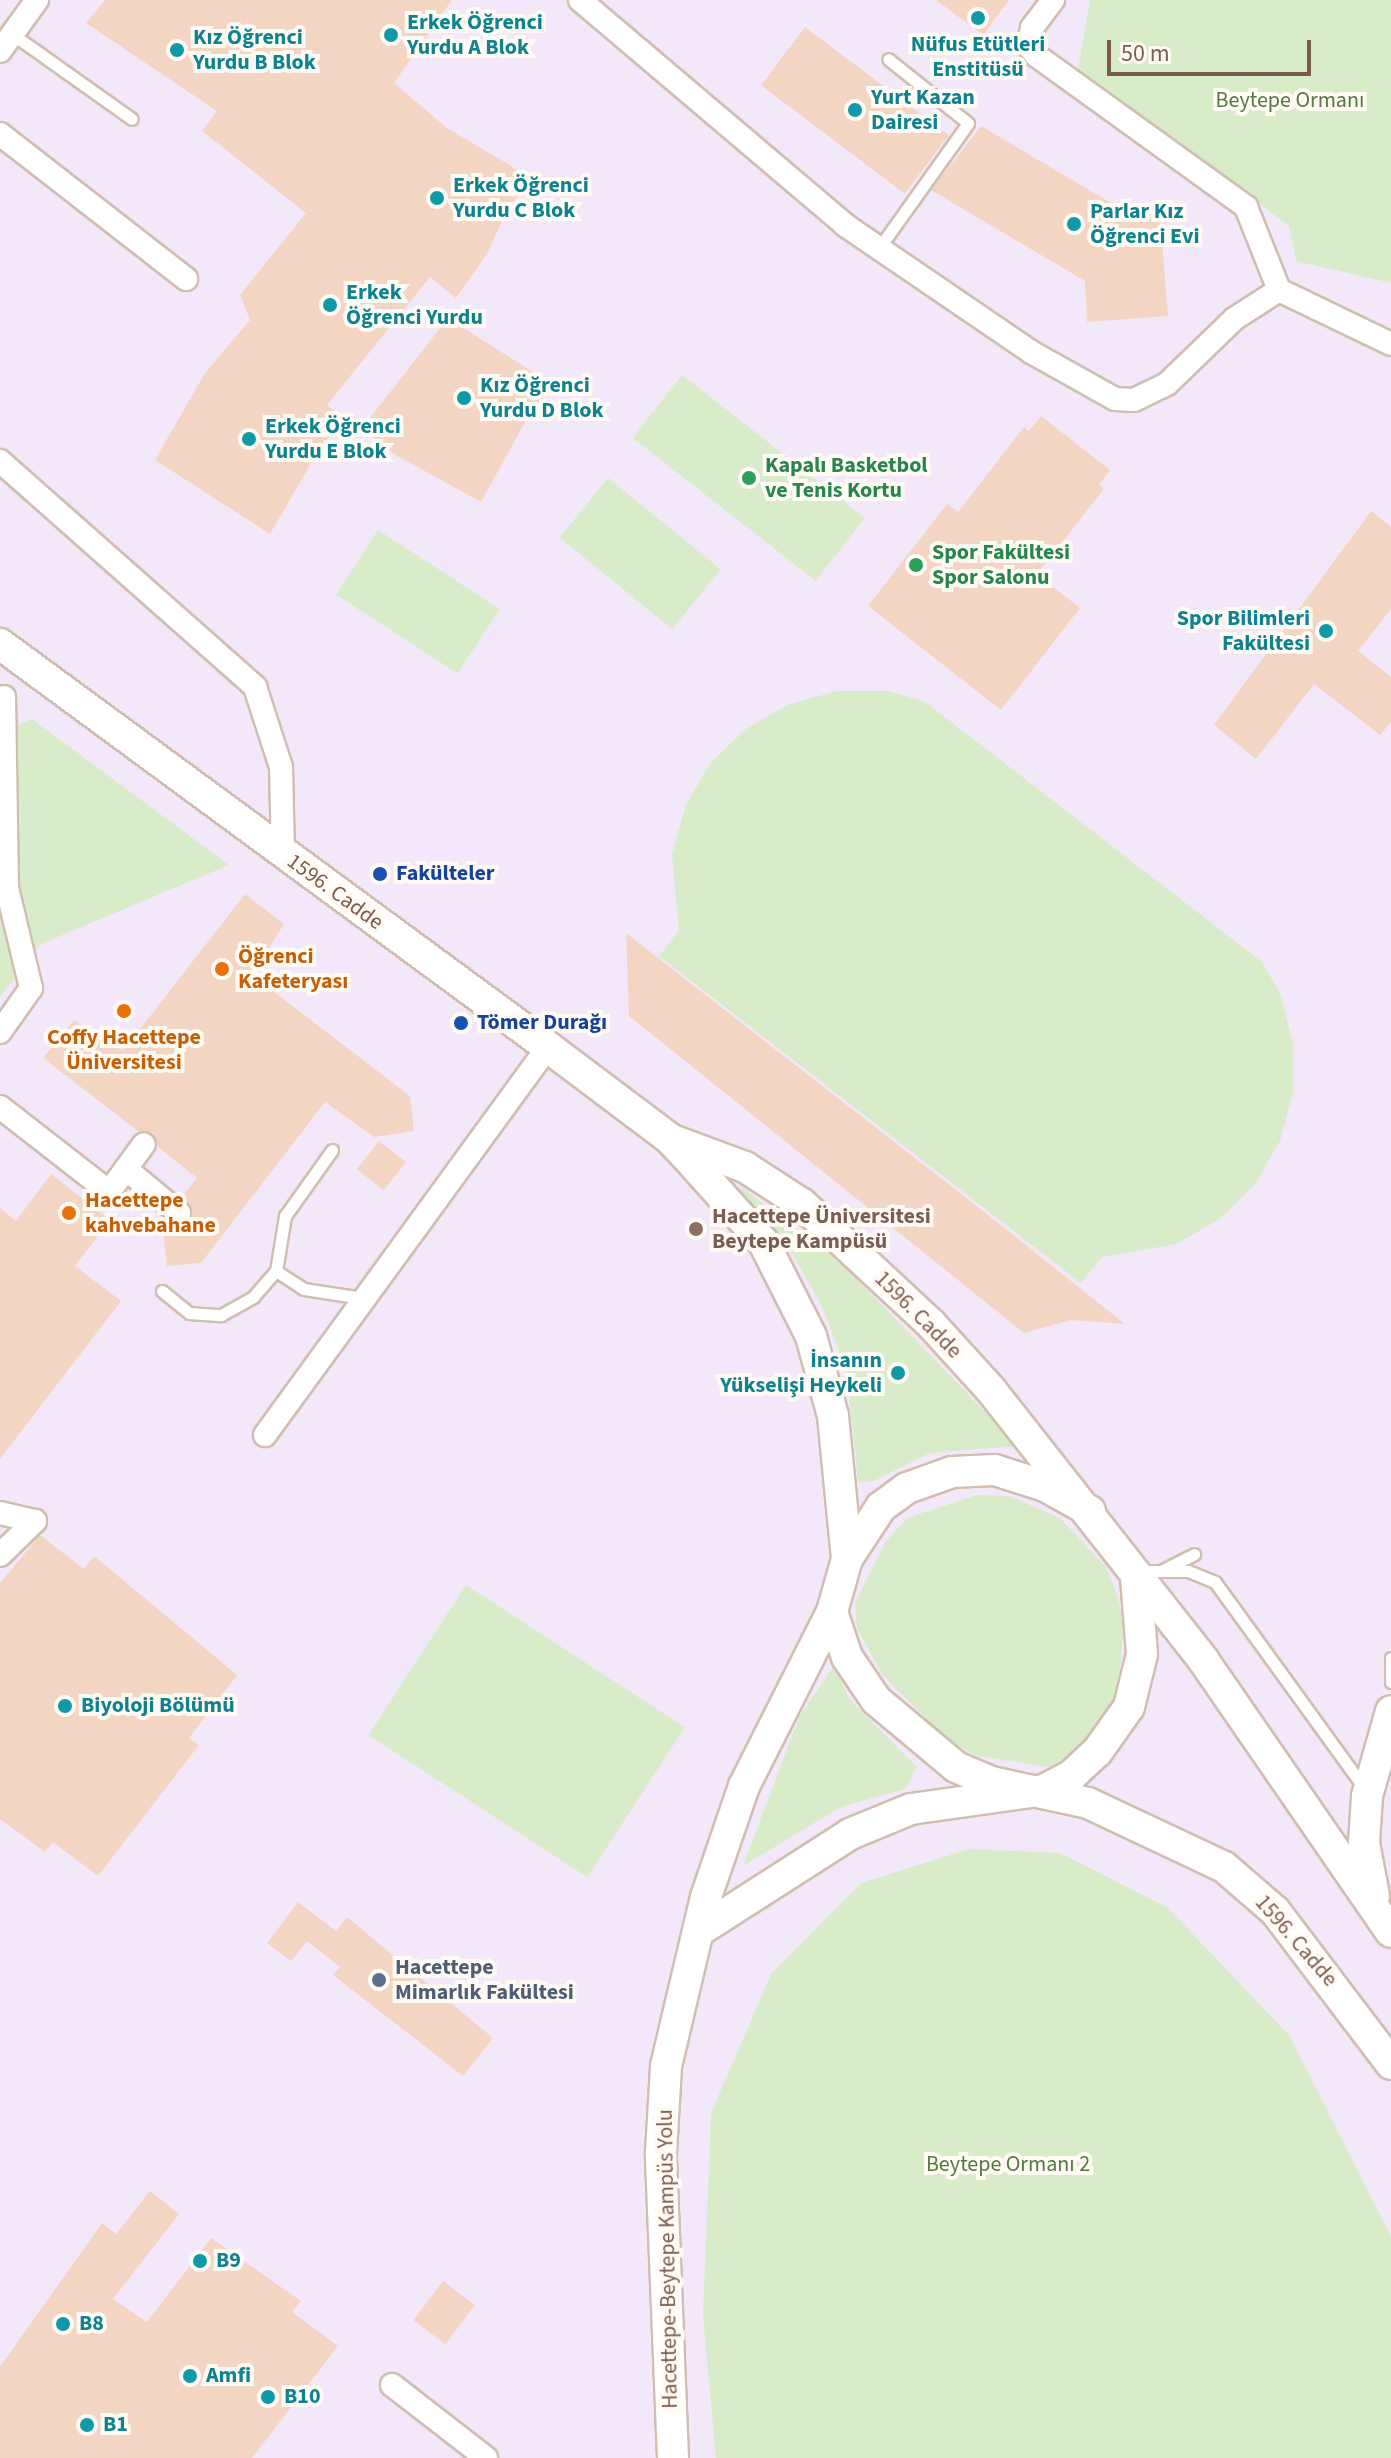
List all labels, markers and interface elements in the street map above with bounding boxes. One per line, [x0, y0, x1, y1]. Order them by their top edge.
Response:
place label: Erkek Öğrenci Yurdu A Blok [407, 9, 543, 60]
marker: Nüfus Etütleri Enstitüsü [969, 9, 987, 27]
place label: Kız Öğrenci Yurdu B Blok [193, 24, 316, 76]
scale bar [1111, 24, 1315, 74]
marker: Erkek Öğrenci Yurdu A Blok [382, 26, 400, 44]
place label: Nüfus Etütleri Enstitüsü [911, 31, 1045, 82]
text: 50 m [1121, 36, 1170, 71]
marker: Kız Öğrenci Yurdu B Blok [168, 41, 186, 59]
place label: Yurt Kazan Dairesi [871, 84, 975, 136]
park label: Beytepe Ormanı [1216, 88, 1364, 114]
marker: Yurt Kazan Dairesi [846, 101, 864, 119]
place label: Erkek Öğrenci Yurdu C Blok [453, 172, 589, 224]
marker: Erkek Öğrenci Yurdu C Blok [428, 189, 446, 207]
place label: Parlar Kız Öğrenci Evi [1090, 198, 1199, 250]
marker: Parlar Kız Öğrenci Evi [1065, 215, 1083, 233]
place label: Erkek Öğrenci Yurdu [346, 279, 483, 330]
marker: Erkek Öğrenci Yurdu [321, 296, 339, 314]
place label: Kız Öğrenci Yurdu D Blok [480, 372, 603, 424]
marker: Kız Öğrenci Yurdu D Blok [455, 389, 473, 407]
place label: Erkek Öğrenci Yurdu E Blok [265, 413, 401, 464]
marker: Erkek Öğrenci Yurdu E Blok [240, 430, 258, 448]
place label: Kapalı Basketbol ve Tenis Kortu [765, 452, 928, 504]
marker: Kapalı Basketbol ve Tenis Kortu [740, 469, 758, 487]
place label: Spor Fakültesi Spor Salonu [932, 539, 1070, 590]
marker: Spor Fakültesi Spor Salonu [907, 556, 925, 574]
place label: Spor Bilimleri Fakültesi [1177, 605, 1310, 656]
marker: Spor Bilimleri Fakültesi [1317, 622, 1335, 640]
street label: 1596. Cadde [282, 848, 388, 936]
place label: Fakülteler [396, 861, 495, 887]
marker: Fakülteler [371, 865, 389, 883]
place label: Öğrenci Kafeteryası [238, 943, 348, 994]
marker: Öğrenci Kafeteryası [213, 960, 231, 978]
marker: Coffy Hacettepe Üniversitesi [115, 1002, 133, 1020]
place label: Tömer Durağı [477, 1010, 607, 1036]
marker: Tömer Durağı [452, 1014, 470, 1032]
place label: Coffy Hacettepe Üniversitesi [47, 1024, 201, 1076]
place label: Hacettepe kahvebahane [85, 1187, 216, 1238]
place label: Hacettepe Üniversitesi Beytepe Kampüsü [712, 1203, 931, 1254]
marker: Hacettepe kahvebahane [60, 1204, 78, 1222]
marker: Hacettepe Üniversitesi Beytepe Kampüsü [687, 1220, 705, 1238]
street label: 1596. Cadde [869, 1266, 967, 1364]
place label: İnsanın Yükselişi Heykeli [720, 1347, 882, 1398]
marker: İnsanın Yükselişi Heykeli [889, 1364, 907, 1382]
place label: Biyoloji Bölümü [81, 1693, 235, 1719]
marker: Biyoloji Bölümü [56, 1697, 74, 1715]
street label: 1596. Cadde [1249, 1890, 1343, 1992]
place label: Hacettepe Mimarlık Fakültesi [395, 1954, 574, 2006]
marker: Hacettepe Mimarlık Fakültesi [370, 1971, 388, 1989]
street label: Hacettepe-Beytepe Kampüs Yolu [652, 2109, 684, 2409]
park label: Beytepe Ormanı 2 [926, 2152, 1090, 2178]
place label: B9 [216, 2248, 241, 2274]
marker: B9 [191, 2252, 209, 2270]
place label: B8 [79, 2311, 104, 2337]
marker: B8 [54, 2315, 72, 2333]
place label: Amfi [206, 2363, 251, 2389]
marker: Amfi [181, 2367, 199, 2385]
place label: B10 [284, 2384, 321, 2410]
marker: B10 [259, 2388, 277, 2406]
place label: B1 [103, 2412, 128, 2438]
marker: B1 [78, 2416, 96, 2434]

